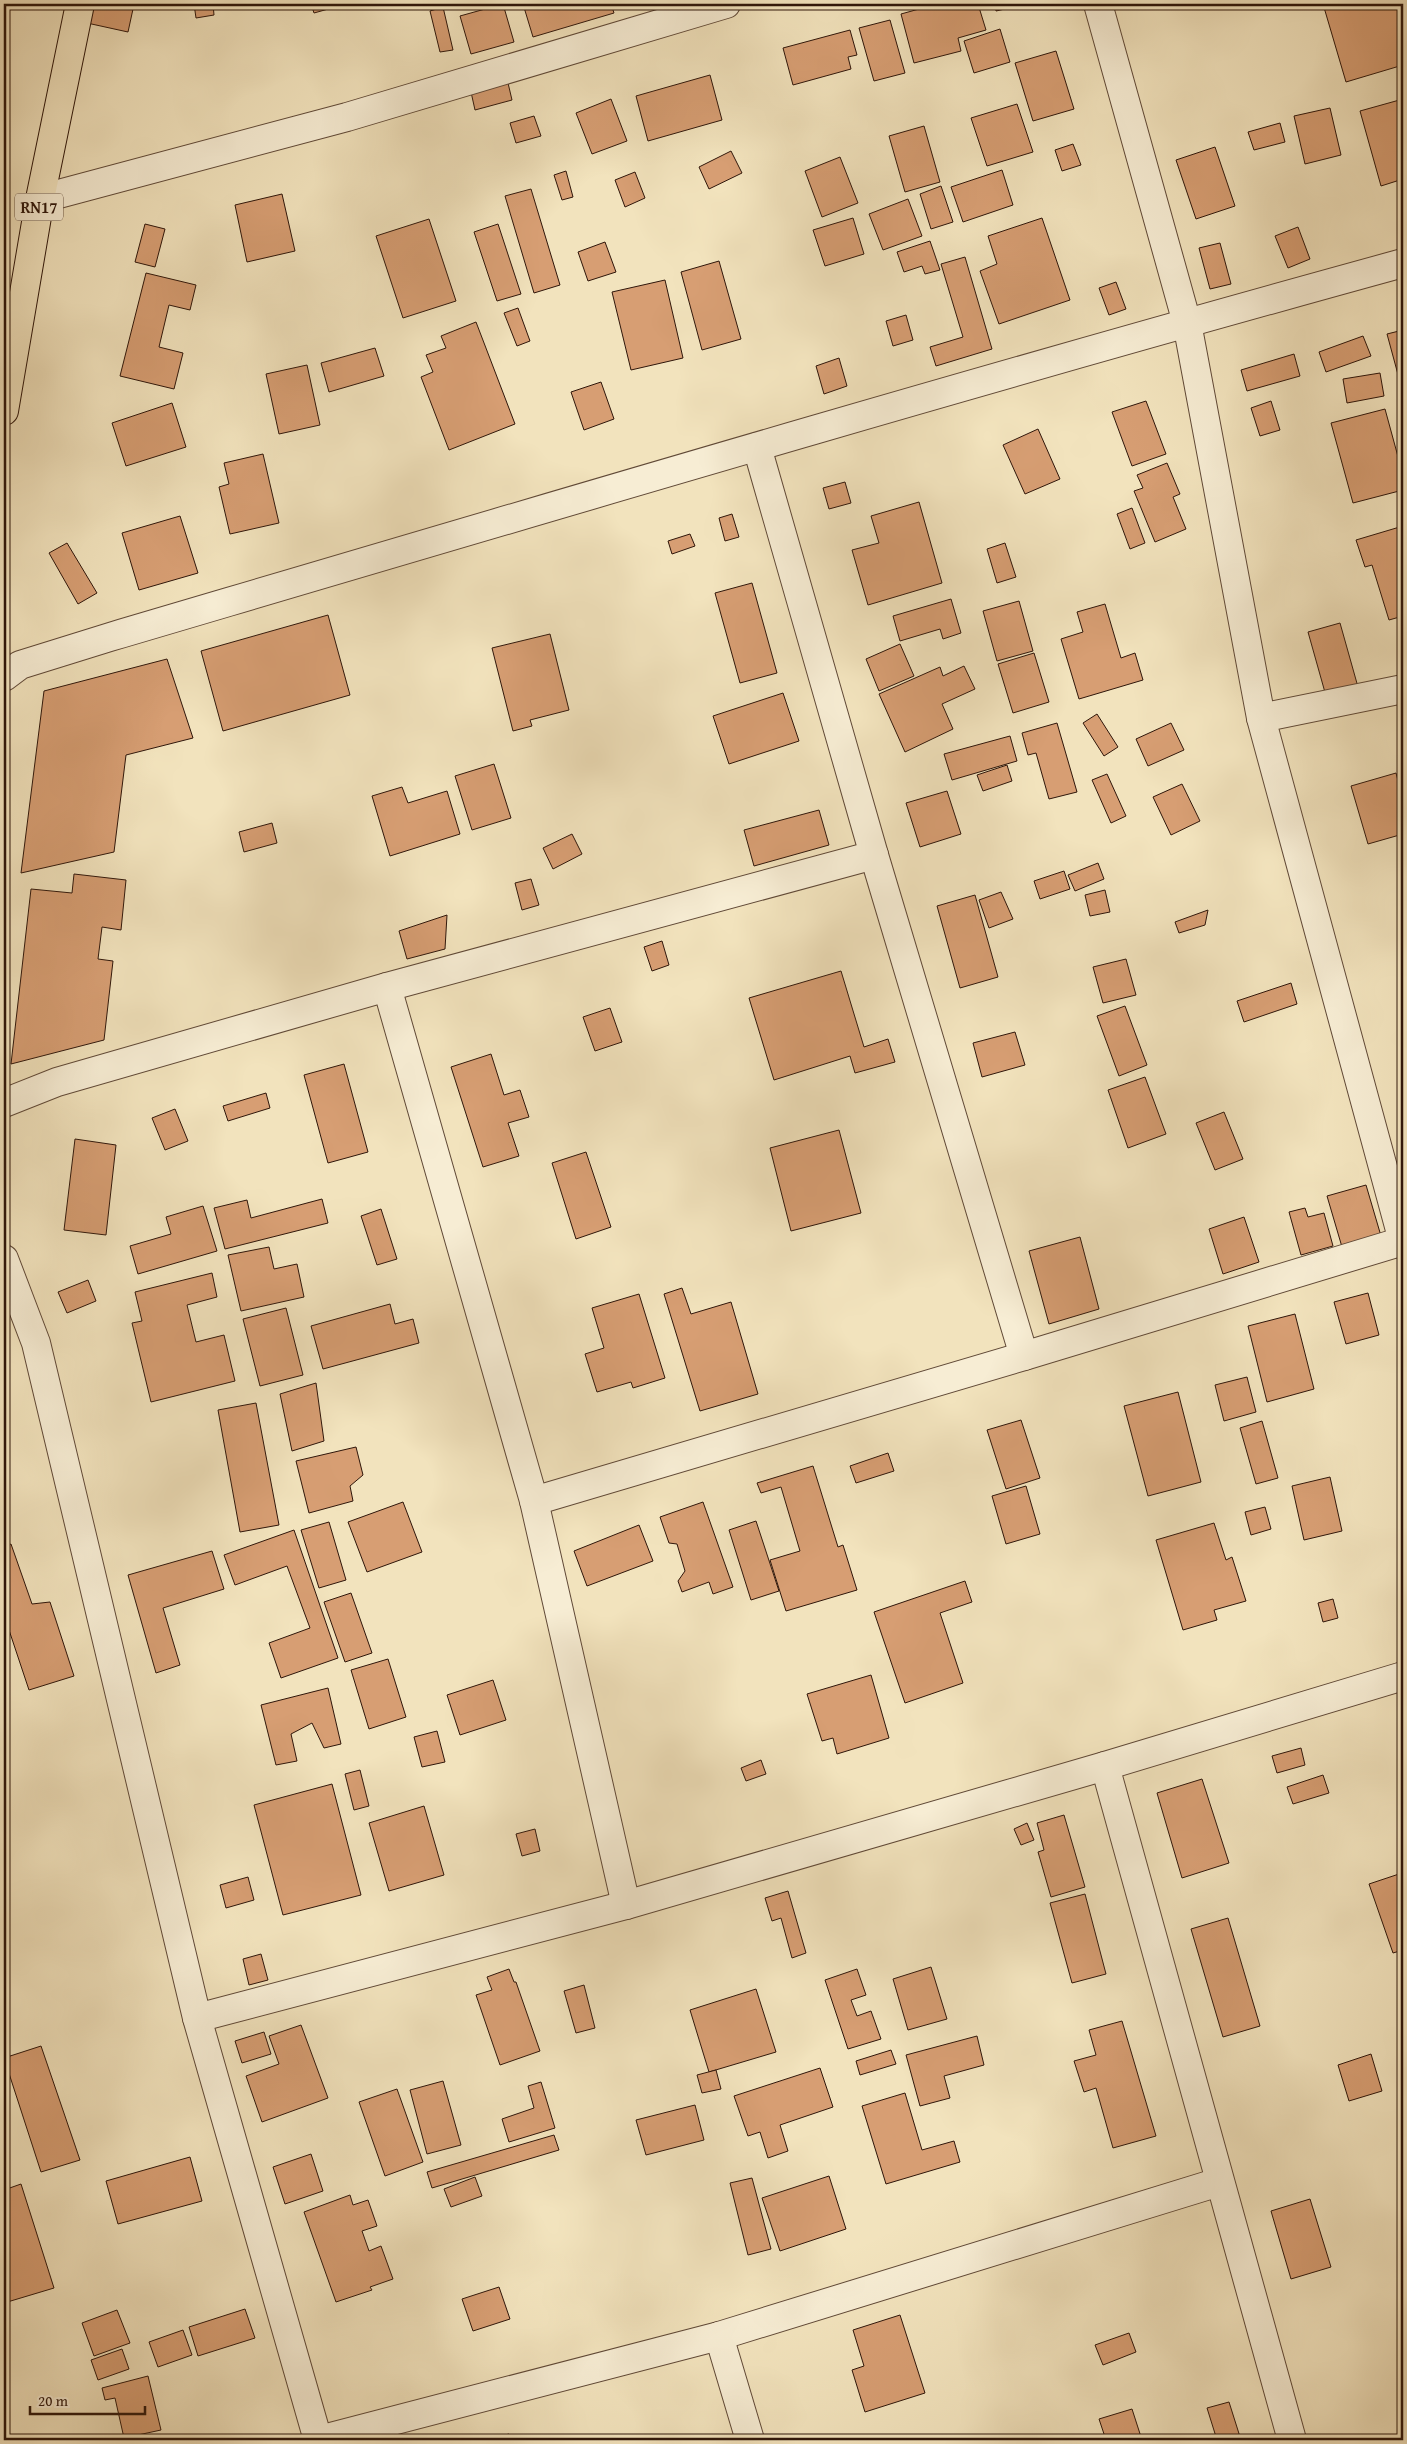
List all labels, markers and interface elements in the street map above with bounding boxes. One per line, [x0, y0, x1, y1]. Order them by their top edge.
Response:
road number: RN17 [15, 193, 63, 220]
scale bar [30, 2384, 145, 2416]
text: 20 m [38, 2390, 69, 2411]

